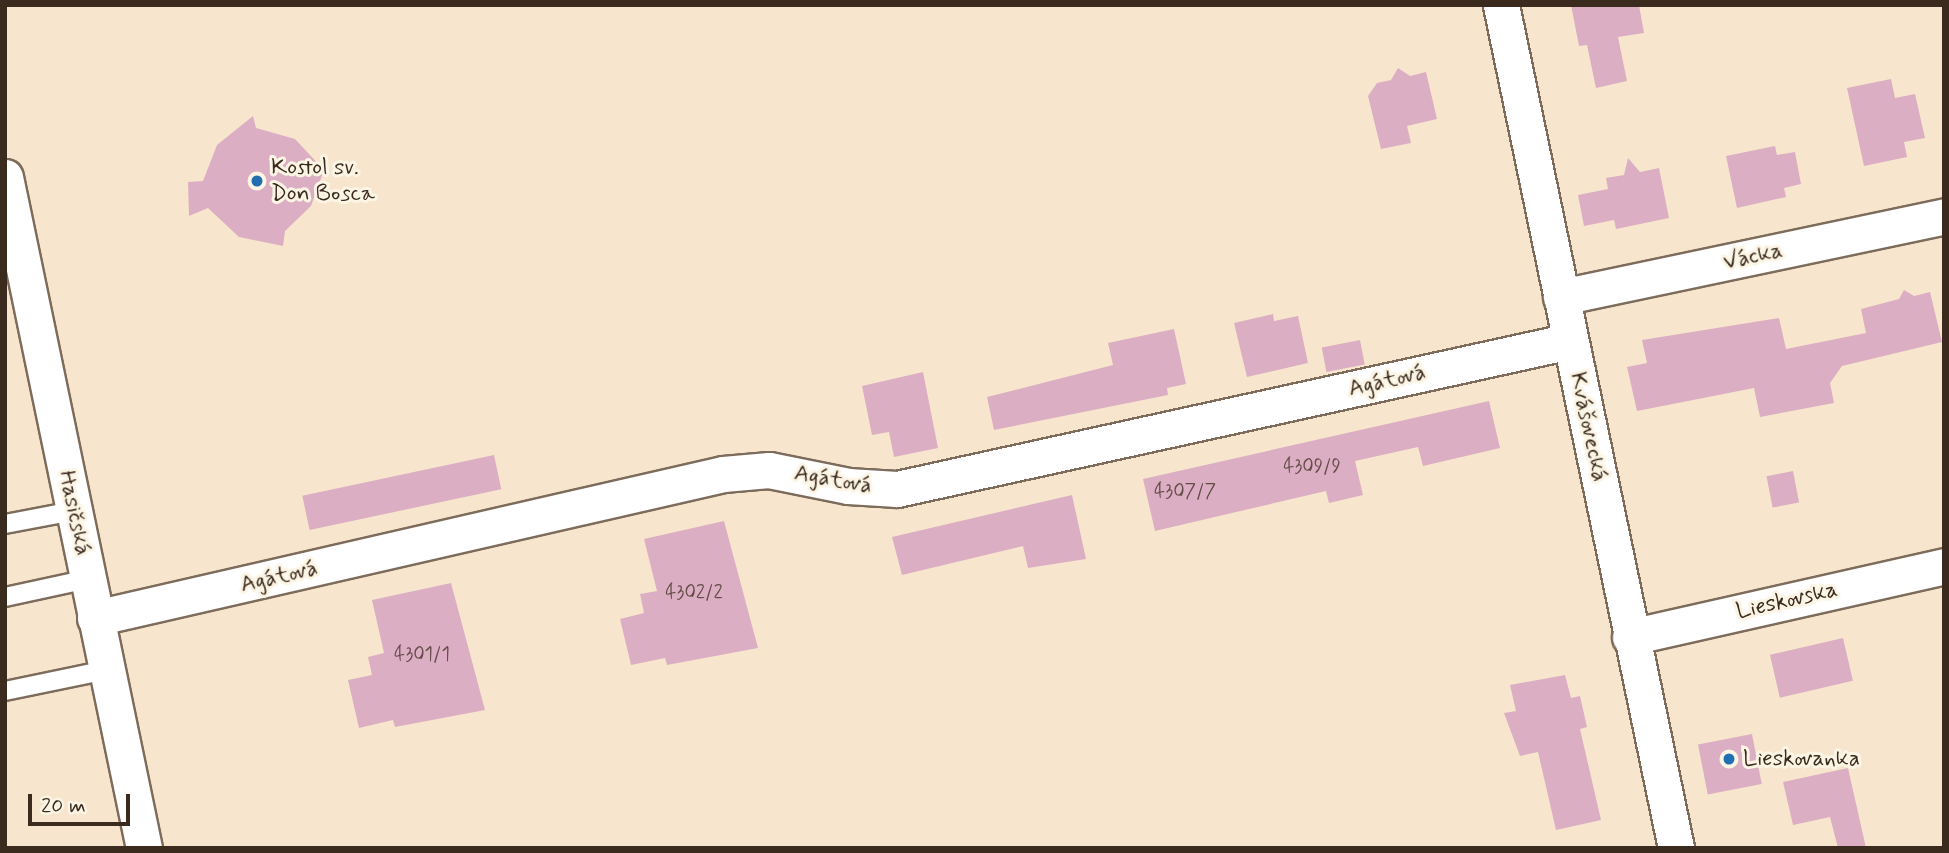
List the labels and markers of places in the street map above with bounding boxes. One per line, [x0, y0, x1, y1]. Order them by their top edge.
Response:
place label: Kostol sv. Don Bosca [271, 154, 371, 208]
marker: Kostol sv. Don Bosca [249, 173, 265, 189]
place label: Lieskovanka [1743, 745, 1860, 773]
marker: Lieskovanka [1721, 751, 1737, 767]

